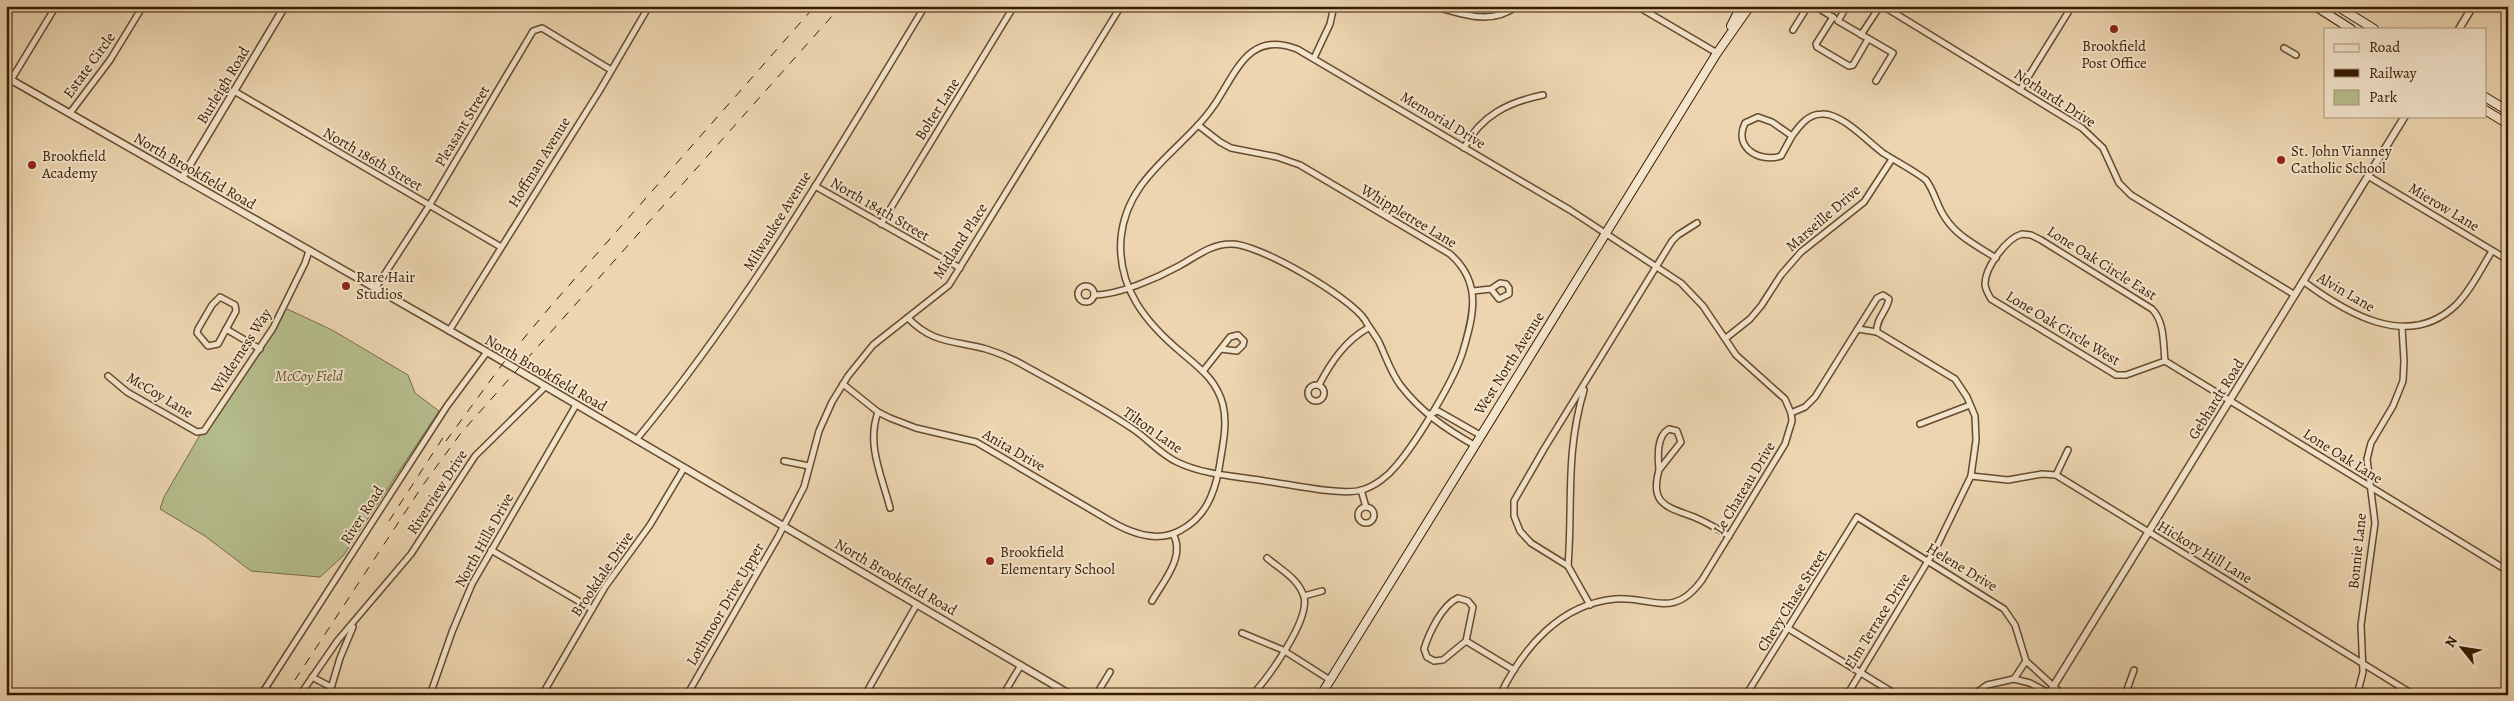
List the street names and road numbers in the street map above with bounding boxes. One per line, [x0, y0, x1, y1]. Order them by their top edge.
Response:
street label: Estate Circle [58, 28, 120, 102]
street label: Burleigh Road [192, 42, 254, 128]
street label: Norhardt Drive [2010, 64, 2100, 132]
street label: Bolter Lane [910, 74, 964, 144]
street label: Pleasant Street [430, 82, 494, 170]
street label: Memorial Drive [1397, 87, 1490, 154]
street label: Hoffman Avenue [503, 113, 575, 211]
street label: North 186th Street [320, 122, 426, 196]
street label: North Brookfield Road [130, 128, 261, 215]
street label: Milwaukee Avenue [738, 167, 816, 275]
street label: North 184th Street [827, 172, 933, 246]
street label: Mierow Lane [2405, 178, 2483, 236]
street label: Whippletree Lane [1356, 179, 1461, 253]
street label: Marseille Drive [1781, 180, 1865, 256]
street label: Midland Place [928, 199, 992, 283]
street label: Lone Oak Circle East [2043, 221, 2161, 305]
street label: Alvin Lane [2313, 267, 2379, 317]
street label: Lone Oak Circle West [2002, 286, 2124, 370]
street label: Wilderness Way [205, 304, 276, 398]
street label: West North Avenue [1469, 308, 1549, 419]
street label: North Brookfield Road [481, 330, 612, 417]
street label: Gebhardt Road [2183, 354, 2249, 443]
street label: McCoy Lane [123, 367, 197, 423]
street label: Tilton Lane [1119, 402, 1187, 458]
street label: Anita Drive [978, 423, 1049, 476]
street label: Lone Oak Lane [2299, 424, 2387, 489]
street label: Le Chateau Drive [1708, 438, 1780, 538]
street label: Riverview Drive [402, 446, 472, 538]
street label: River Road [336, 481, 389, 548]
street label: North Hills Drive [450, 489, 518, 591]
street label: Bonnie Lane [2343, 512, 2371, 590]
street label: Hickory Hill Lane [2154, 516, 2256, 588]
street label: Brookdale Drive [566, 527, 638, 620]
street label: North Brookfield Road [831, 534, 962, 621]
street label: Helene Drive [1923, 538, 2002, 596]
street label: Lothmoor Drive Upper [682, 539, 769, 669]
street label: Chevy Chase Street [1752, 545, 1832, 655]
street label: Elm Terrace Drive [1839, 569, 1915, 673]

